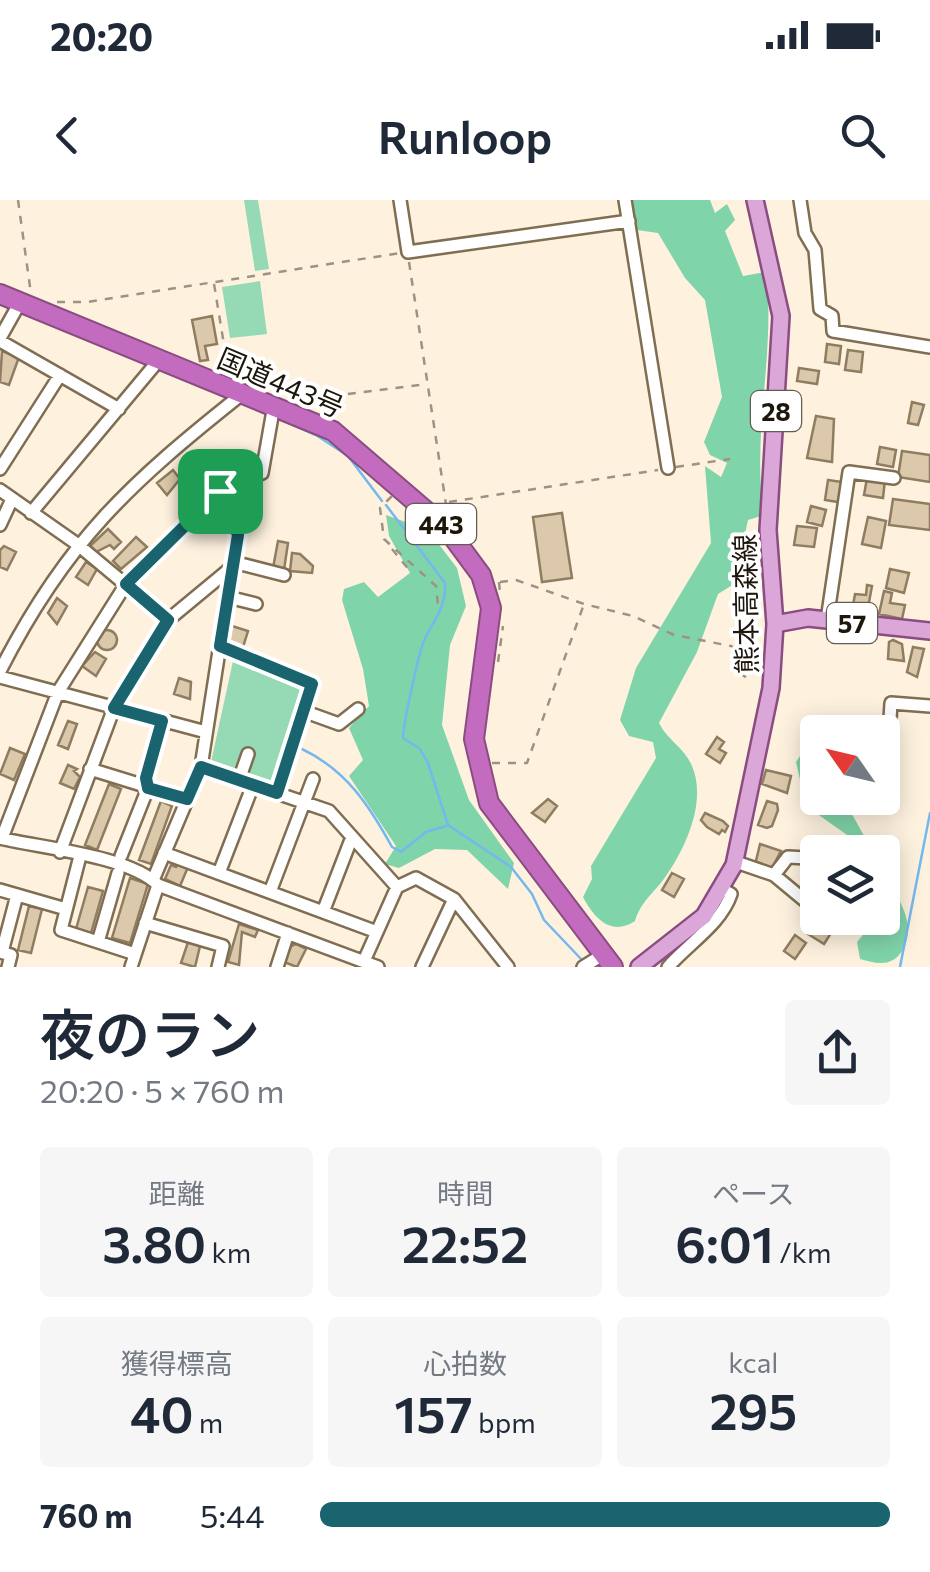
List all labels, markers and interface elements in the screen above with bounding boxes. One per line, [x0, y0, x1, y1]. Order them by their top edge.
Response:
text: 20:20 [50, 12, 153, 59]
icon: back [40, 108, 95, 163]
text: Runloop [378, 108, 552, 163]
icon: search [835, 108, 890, 163]
street label: 国道443号 [213, 340, 349, 424]
road number: 28 [751, 391, 801, 431]
pin [178, 449, 263, 534]
icon: arrive [193, 464, 248, 519]
road number: 443 [406, 504, 476, 544]
street label: 熊本高森線 [727, 534, 763, 674]
road number: 57 [827, 603, 877, 643]
north arrow [800, 715, 900, 815]
map controls [800, 715, 900, 935]
button: layers [800, 835, 900, 935]
text: 夜のラン [40, 999, 260, 1066]
button: share [785, 1000, 890, 1105]
text: 20:20 · 5 × 760 m [40, 1070, 284, 1110]
text: 距離 [149, 1176, 205, 1210]
text: 時間 [437, 1176, 493, 1210]
text: ペース [712, 1176, 795, 1210]
text: 3.80 [102, 1212, 206, 1273]
text: 22:52 [402, 1212, 528, 1273]
text: 6:01 [675, 1212, 774, 1273]
text: km [206, 1235, 251, 1269]
text: /km [774, 1235, 831, 1269]
text: kcal [728, 1345, 778, 1379]
text: 獲得標高 [121, 1346, 233, 1380]
text: 心拍数 [423, 1346, 507, 1380]
text: 295 [710, 1379, 797, 1440]
text: 40 [130, 1382, 194, 1443]
text: 157 [394, 1382, 473, 1443]
text: m [194, 1405, 223, 1439]
text: bpm [473, 1405, 536, 1439]
text: 760 m [40, 1495, 132, 1535]
text: 5:44 [200, 1495, 264, 1535]

